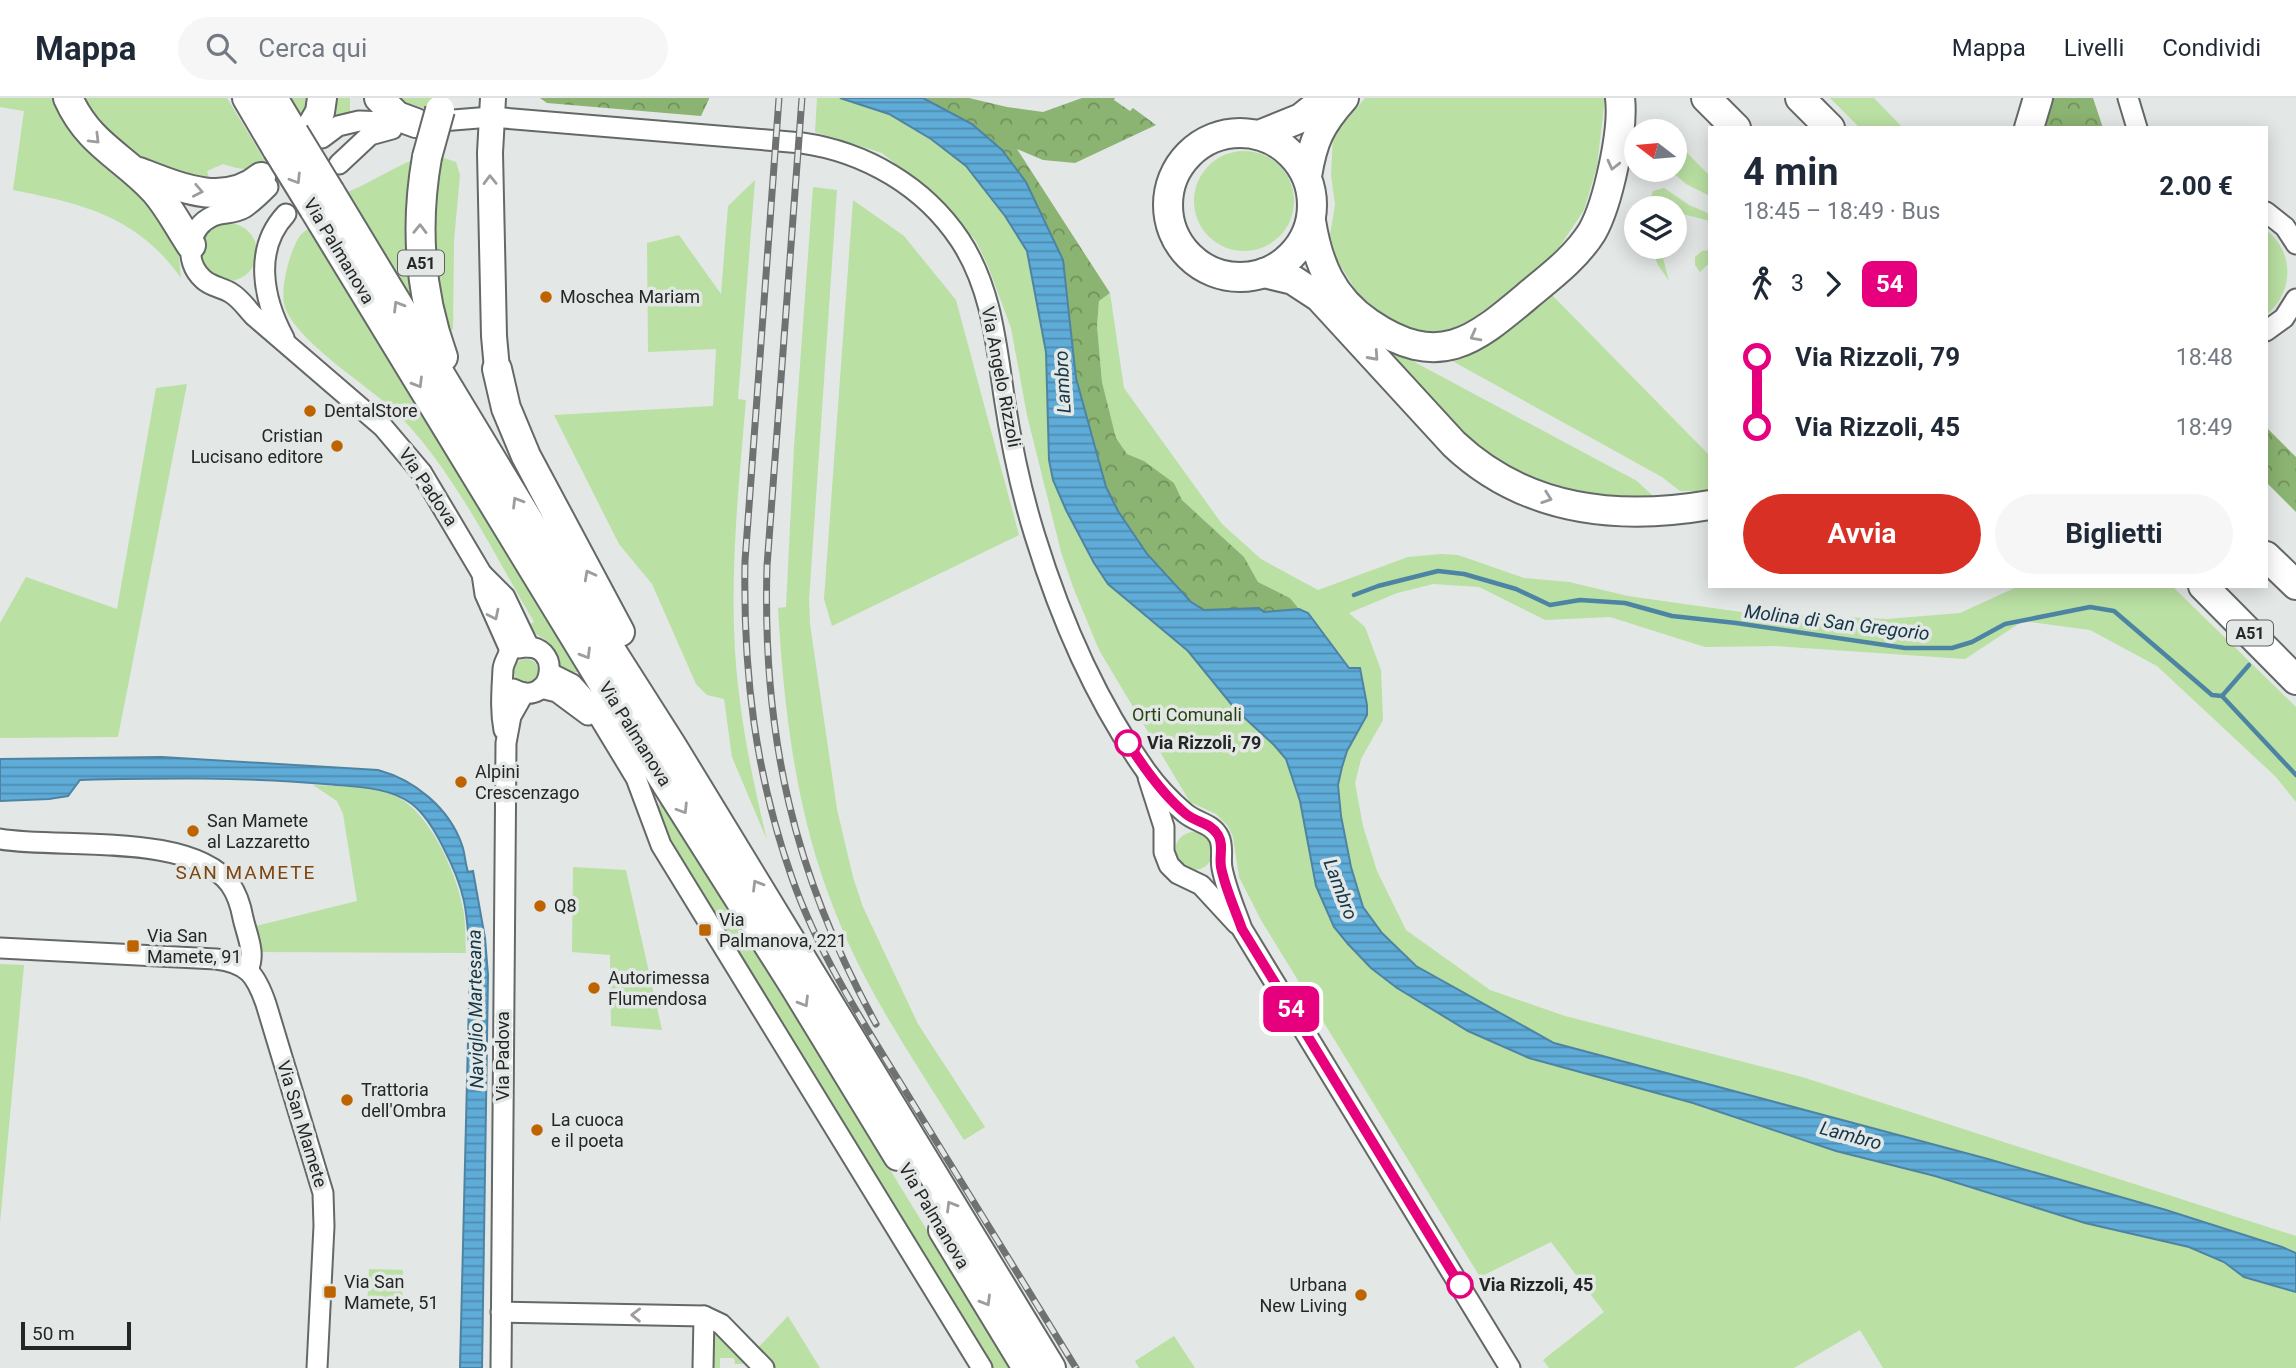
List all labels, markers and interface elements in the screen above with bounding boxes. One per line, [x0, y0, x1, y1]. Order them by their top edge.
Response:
search box [178, 17, 668, 80]
text: Mappa [35, 29, 136, 68]
icon: search [202, 29, 240, 67]
text: Cerca qui [258, 33, 367, 63]
text: Mappa [1952, 34, 2026, 62]
text: Livelli [2064, 34, 2124, 62]
text: Condividi [2162, 34, 2261, 62]
north arrow [1624, 119, 1687, 182]
map controls [1624, 119, 1687, 259]
one-way arrow [86, 131, 99, 144]
text: 4 min [1743, 150, 1839, 194]
one-way arrow [1607, 159, 1621, 171]
one-way arrow [287, 171, 300, 184]
text: 2.00 € [2159, 171, 2233, 201]
one-way arrow [483, 174, 498, 185]
one-way arrow [192, 182, 204, 197]
street label: Via Palmanova [300, 194, 379, 307]
button: layers [1624, 196, 1687, 259]
text: 18:45 – 18:49 · Bus [1743, 198, 1940, 225]
one-way arrow [412, 223, 428, 234]
road number: A51 [398, 251, 444, 276]
icon: walk [1743, 265, 1781, 303]
icon: forward [1814, 265, 1852, 303]
text: 3 [1791, 270, 1804, 297]
text: 54 [1876, 270, 1903, 298]
place label: Moschea Mariam [560, 286, 700, 307]
marker: Moschea Mariam [538, 289, 554, 305]
one-way arrow [394, 300, 407, 313]
street label: Via Angelo Rizzoli [978, 305, 1025, 449]
one-way arrow [1470, 328, 1482, 342]
text: Via Rizzoli, 79 [1795, 342, 1960, 372]
text: 18:48 [2176, 344, 2233, 371]
one-way arrow [1366, 348, 1378, 361]
water label: Lambro [1049, 350, 1076, 414]
one-way arrow [410, 375, 423, 388]
place label: DentalStore [324, 400, 418, 421]
marker: DentalStore [302, 403, 318, 419]
text: Via Rizzoli, 45 [1795, 412, 1960, 442]
text: 18:49 [2176, 414, 2233, 441]
place label: Cristian Lucisano editore [191, 425, 323, 467]
marker: Cristian Lucisano editore [329, 438, 345, 454]
street label: Via Padova [395, 444, 462, 530]
one-way arrow [1540, 490, 1552, 504]
button: Avvia [1743, 494, 1981, 574]
button: Biglietti [1995, 494, 2233, 574]
one-way arrow [513, 497, 526, 510]
one-way arrow [584, 570, 597, 582]
water label: Molina di San Gregorio [1743, 600, 1931, 645]
one-way arrow [486, 608, 500, 620]
road number: A51 [2227, 620, 2273, 646]
one-way arrow [578, 647, 591, 660]
street label: Via Palmanova [595, 677, 676, 790]
park label: Orti Comunali [1132, 704, 1242, 725]
marker: Via Rizzoli, 79 [1115, 730, 1141, 756]
place label: Via Rizzoli, 79 [1147, 732, 1261, 753]
place label: Alpini Crescenzago [475, 761, 579, 803]
marker: Alpini Crescenzago [453, 774, 469, 790]
one-way arrow [674, 802, 687, 815]
place label: San Mamete al Lazzaretto [207, 810, 310, 852]
marker: San Mamete al Lazzaretto [185, 823, 201, 839]
water label: Lambro [1319, 856, 1363, 923]
district label: SAN MAMETE [176, 861, 316, 884]
one-way arrow [752, 880, 765, 893]
place label: Q8 [554, 895, 577, 916]
marker: Q8 [532, 898, 548, 914]
place label: Via Palmanova, 221 [719, 909, 847, 951]
marker: Via Palmanova, 221 [697, 922, 713, 938]
place label: Via San Mamete, 91 [147, 925, 242, 967]
water label: Naviglio Martesana [463, 929, 488, 1089]
marker: Via San Mamete, 91 [125, 938, 141, 954]
place label: Autorimessa Flumendosa [608, 967, 710, 1009]
marker: Autorimessa Flumendosa [586, 980, 602, 996]
line badge: 54 [1260, 986, 1322, 1032]
one-way arrow [796, 994, 809, 1007]
text: 54 [1277, 995, 1305, 1023]
street label: Via Padova [492, 1011, 513, 1101]
street label: Via San Mamete [273, 1058, 332, 1190]
place label: Trattoria dell'Ombra [361, 1079, 446, 1121]
marker: Trattoria dell'Ombra [339, 1092, 355, 1108]
place label: La cuoca e il poeta [551, 1109, 624, 1151]
water label: Lambro [1817, 1116, 1884, 1155]
marker: La cuoca e il poeta [529, 1122, 545, 1138]
street label: Via Palmanova [895, 1159, 974, 1272]
one-way arrow [946, 1200, 959, 1213]
place label: Via San Mamete, 51 [344, 1271, 439, 1313]
marker: Via Rizzoli, 45 [1447, 1272, 1473, 1298]
place label: Urbana New Living [1259, 1274, 1347, 1316]
place label: Via Rizzoli, 45 [1479, 1274, 1593, 1295]
marker: Via San Mamete, 51 [322, 1284, 338, 1300]
marker: Urbana New Living [1353, 1287, 1369, 1303]
one-way arrow [978, 1293, 991, 1306]
one-way arrow [630, 1307, 641, 1322]
scale bar [21, 1319, 131, 1351]
text: 50 m [32, 1322, 75, 1345]

